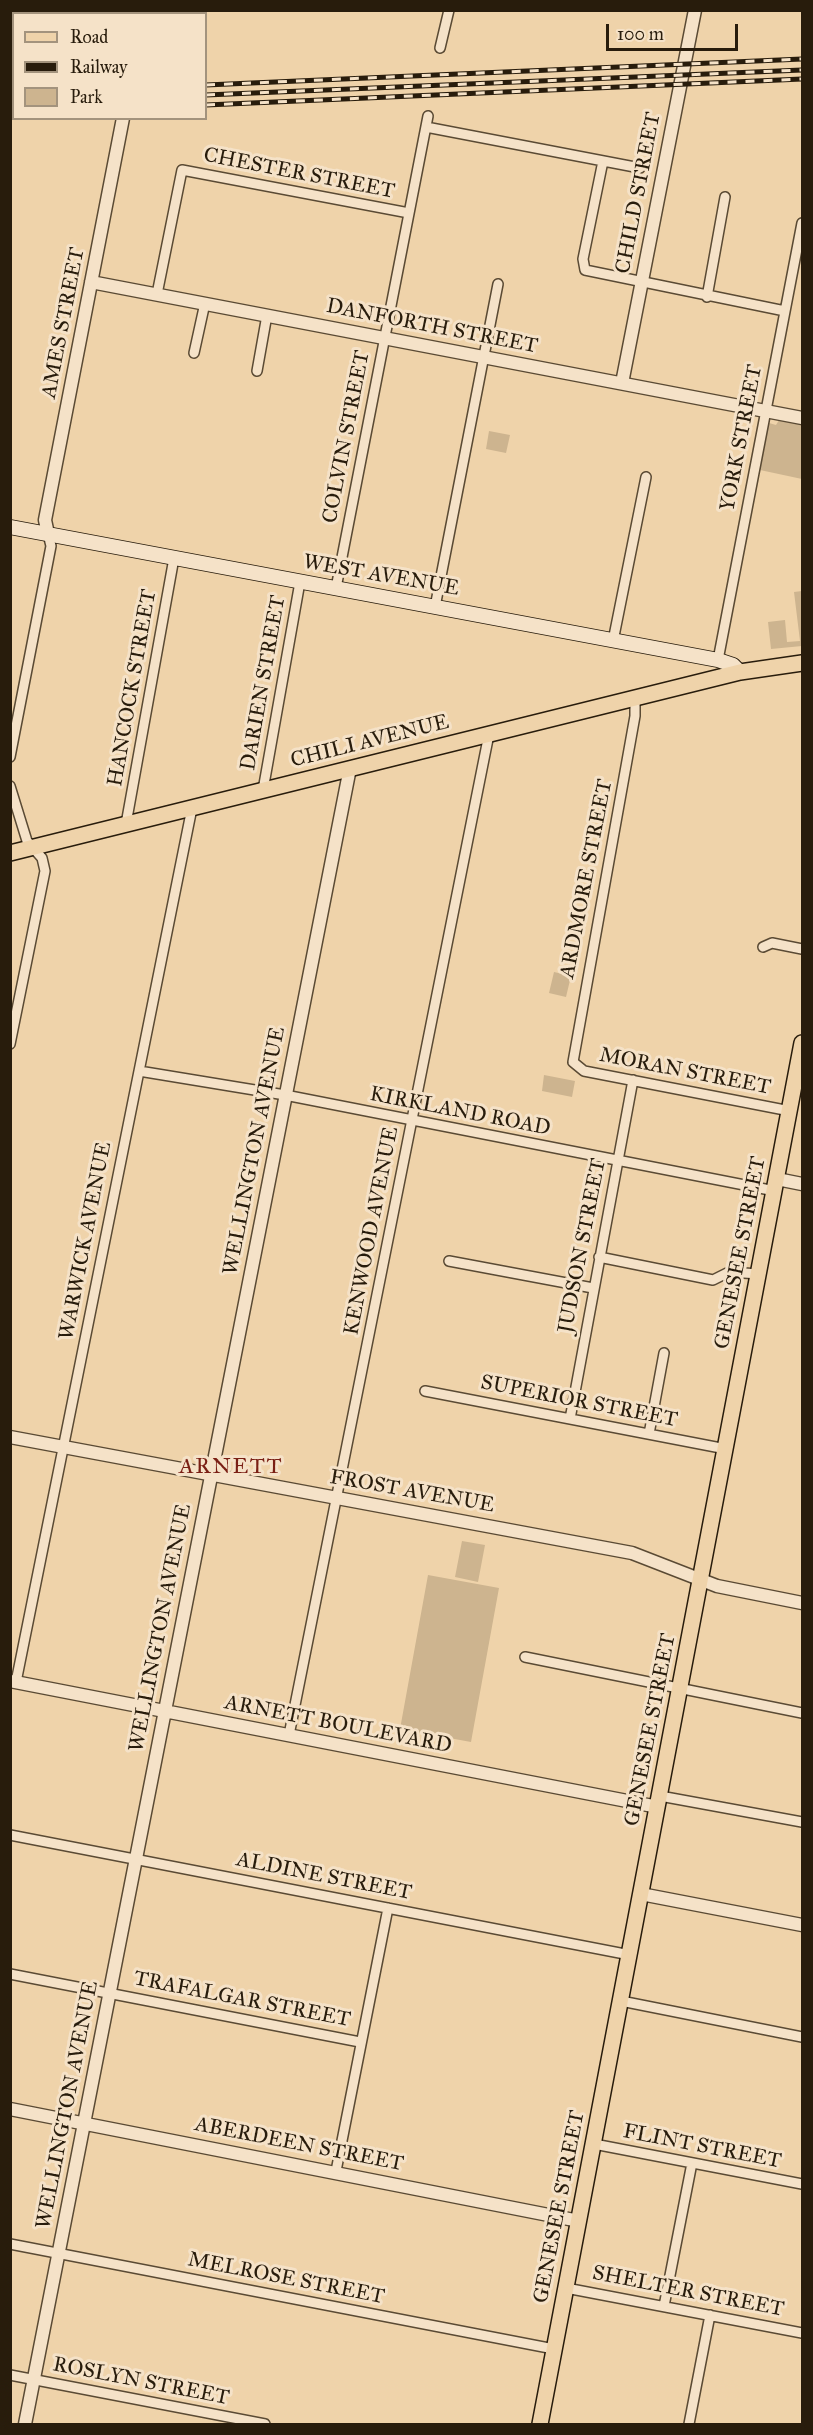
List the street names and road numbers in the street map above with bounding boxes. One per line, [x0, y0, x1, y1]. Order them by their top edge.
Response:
street label: CHILD STREET [611, 110, 667, 276]
street label: CHESTER STREET [201, 143, 397, 205]
street label: AMES STREET [37, 245, 91, 401]
street label: DANFORTH STREET [324, 294, 540, 360]
street label: COLVIN STREET [318, 349, 376, 525]
street label: YORK STREET [715, 363, 769, 513]
street label: WEST AVENUE [301, 550, 461, 602]
street label: HANCOCK STREET [103, 587, 163, 789]
street label: DARIEN STREET [236, 594, 292, 772]
street label: CHILI AVENUE [288, 710, 452, 774]
street label: ARDMORE STREET [555, 777, 619, 981]
street label: WELLINGTON AVENUE [219, 1025, 291, 1277]
street label: MORAN STREET [597, 1043, 773, 1101]
street label: KIRKLAND ROAD [368, 1082, 552, 1142]
street label: KENWOOD AVENUE [339, 1125, 405, 1337]
street label: WARWICK AVENUE [54, 1140, 118, 1342]
street label: GENESEE STREET [710, 1155, 772, 1351]
street label: JUDSON STREET [554, 1156, 612, 1336]
street label: SUPERIOR STREET [478, 1371, 680, 1433]
street label: FROST AVENUE [328, 1465, 496, 1519]
street label: WELLINGTON AVENUE [125, 1502, 197, 1754]
street label: GENESEE STREET [620, 1632, 682, 1828]
street label: ARNETT BOULEVARD [222, 1691, 454, 1759]
street label: ALDINE STREET [234, 1848, 414, 1906]
street label: TRAFALGAR STREET [132, 1967, 352, 2033]
street label: WELLINGTON AVENUE [32, 1979, 104, 2231]
street label: GENESEE STREET [529, 2109, 591, 2305]
street label: ABERDEEN STREET [192, 2112, 406, 2178]
street label: FLINT STREET [621, 2119, 783, 2175]
street label: MELROSE STREET [185, 2248, 387, 2310]
street label: SHELTER STREET [590, 2261, 786, 2323]
street label: ROSLYN STREET [51, 2353, 231, 2411]

